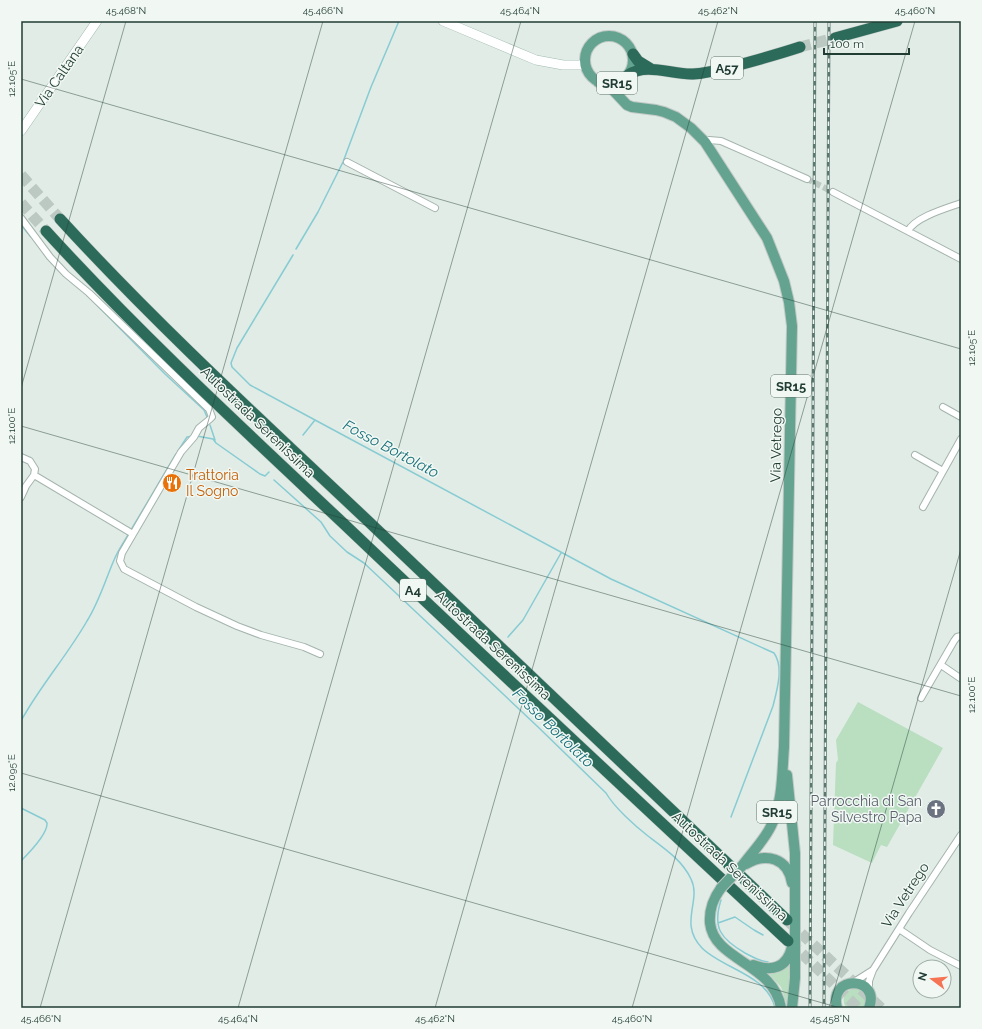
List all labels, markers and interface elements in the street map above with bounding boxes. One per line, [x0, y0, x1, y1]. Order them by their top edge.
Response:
text: 45.468°N [106, 5, 146, 16]
text: 45.466°N [303, 5, 343, 16]
text: 45.464°N [500, 5, 540, 16]
text: 45.462°N [698, 5, 738, 16]
text: 45.460°N [895, 5, 935, 16]
scale bar [824, 30, 909, 56]
text: 100 m [830, 37, 864, 51]
street label: Via Caltana [32, 42, 86, 110]
road number: A57 [711, 57, 743, 79]
text: 12.105°E [6, 61, 17, 97]
road number: SR15 [597, 72, 637, 94]
text: 12.105°E [966, 330, 977, 366]
street label: Autostrada Serenissima [198, 363, 318, 481]
road number: SR15 [771, 375, 811, 397]
text: 12.100°E [6, 408, 17, 444]
street label: Via Vetrego [767, 408, 785, 482]
water label: Fosso Bortolato [340, 416, 442, 482]
place label: Trattoria Il Sogno [186, 467, 239, 499]
restaurant icon: Trattoria Il Sogno [161, 472, 183, 494]
road number: A4 [400, 579, 426, 601]
street label: Autostrada Serenissima [432, 587, 554, 703]
text: 12.100°E [966, 677, 977, 713]
water label: Fosso Bortolato [509, 685, 597, 771]
text: 12.095°E [6, 754, 17, 792]
place label: Parrocchia di San Silvestro Papa [810, 793, 922, 825]
church icon: Parrocchia di San Silvestro Papa [925, 798, 947, 820]
road number: SR15 [757, 801, 797, 823]
street label: Autostrada Serenissima [669, 808, 791, 924]
street label: Via Vetrego [878, 859, 932, 931]
north arrow [912, 959, 952, 999]
text: N [915, 971, 930, 982]
text: 45.466°N [21, 1013, 61, 1024]
text: 45.464°N [218, 1013, 258, 1024]
text: 45.462°N [415, 1013, 455, 1024]
text: 45.460°N [612, 1013, 652, 1024]
text: 45.458°N [810, 1013, 850, 1024]

